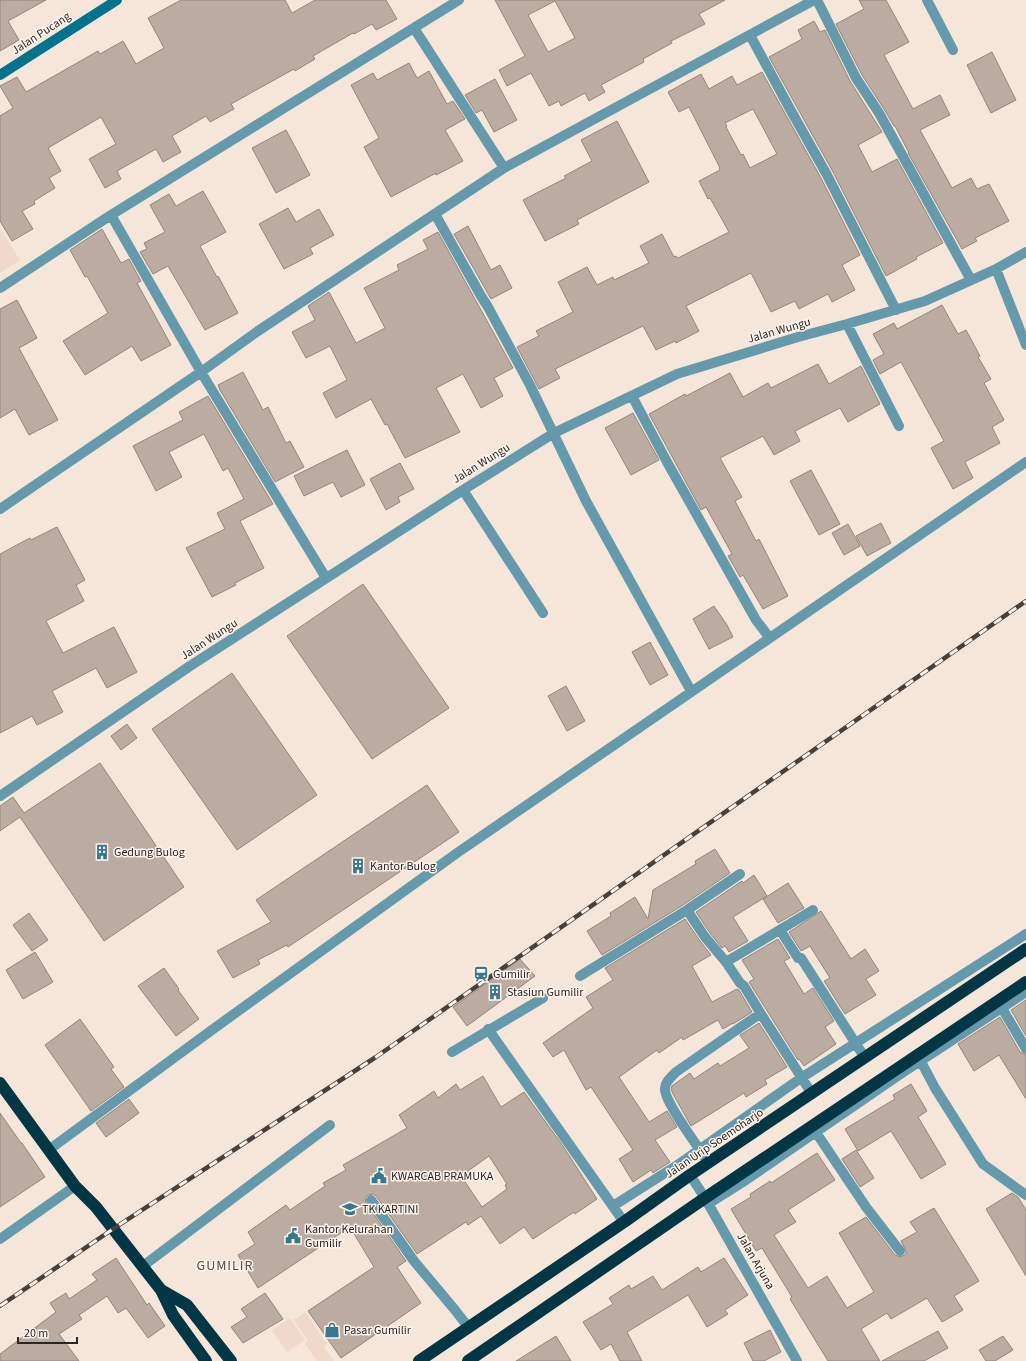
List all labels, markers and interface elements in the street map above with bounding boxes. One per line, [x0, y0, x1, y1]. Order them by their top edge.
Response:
street label: Jalan Pucang [8, 8, 74, 59]
street label: Jalan Wungu [746, 313, 813, 348]
street label: Jalan Wungu [449, 439, 513, 488]
street label: Jalan Wungu [177, 615, 241, 664]
building icon: Gedung Bulog [93, 843, 111, 861]
place label: Gedung Bulog [114, 844, 185, 861]
building icon: Kantor Bulog [349, 857, 367, 875]
place label: Kantor Bulog [370, 858, 436, 875]
station icon: Gumilir [472, 965, 490, 983]
place label: Gumilir [493, 966, 531, 983]
building icon: Stasiun Gumilir [486, 983, 504, 1001]
place label: Stasiun Gumilir [507, 984, 584, 1001]
street label: Jalan Urip Soemoharjo [662, 1104, 767, 1183]
public building icon: KWARCAB PRAMUKA [370, 1167, 388, 1185]
place label: KWARCAB PRAMUKA [391, 1168, 494, 1185]
school or university icon: TK KARTINI [341, 1200, 359, 1218]
place label: TK KARTINI [362, 1201, 418, 1218]
place label: Kantor Kelurahan Gumilir [305, 1221, 393, 1252]
public building icon: Kantor Kelurahan Gumilir [284, 1227, 302, 1245]
street label: Jalan Arjuna [733, 1230, 779, 1293]
district label: GUMILIR [197, 1256, 253, 1276]
scale bar [18, 1319, 77, 1345]
shop icon: Pasar Gumilir [323, 1321, 341, 1339]
place label: Pasar Gumilir [344, 1322, 412, 1339]
text: 20 m [24, 1325, 48, 1342]

